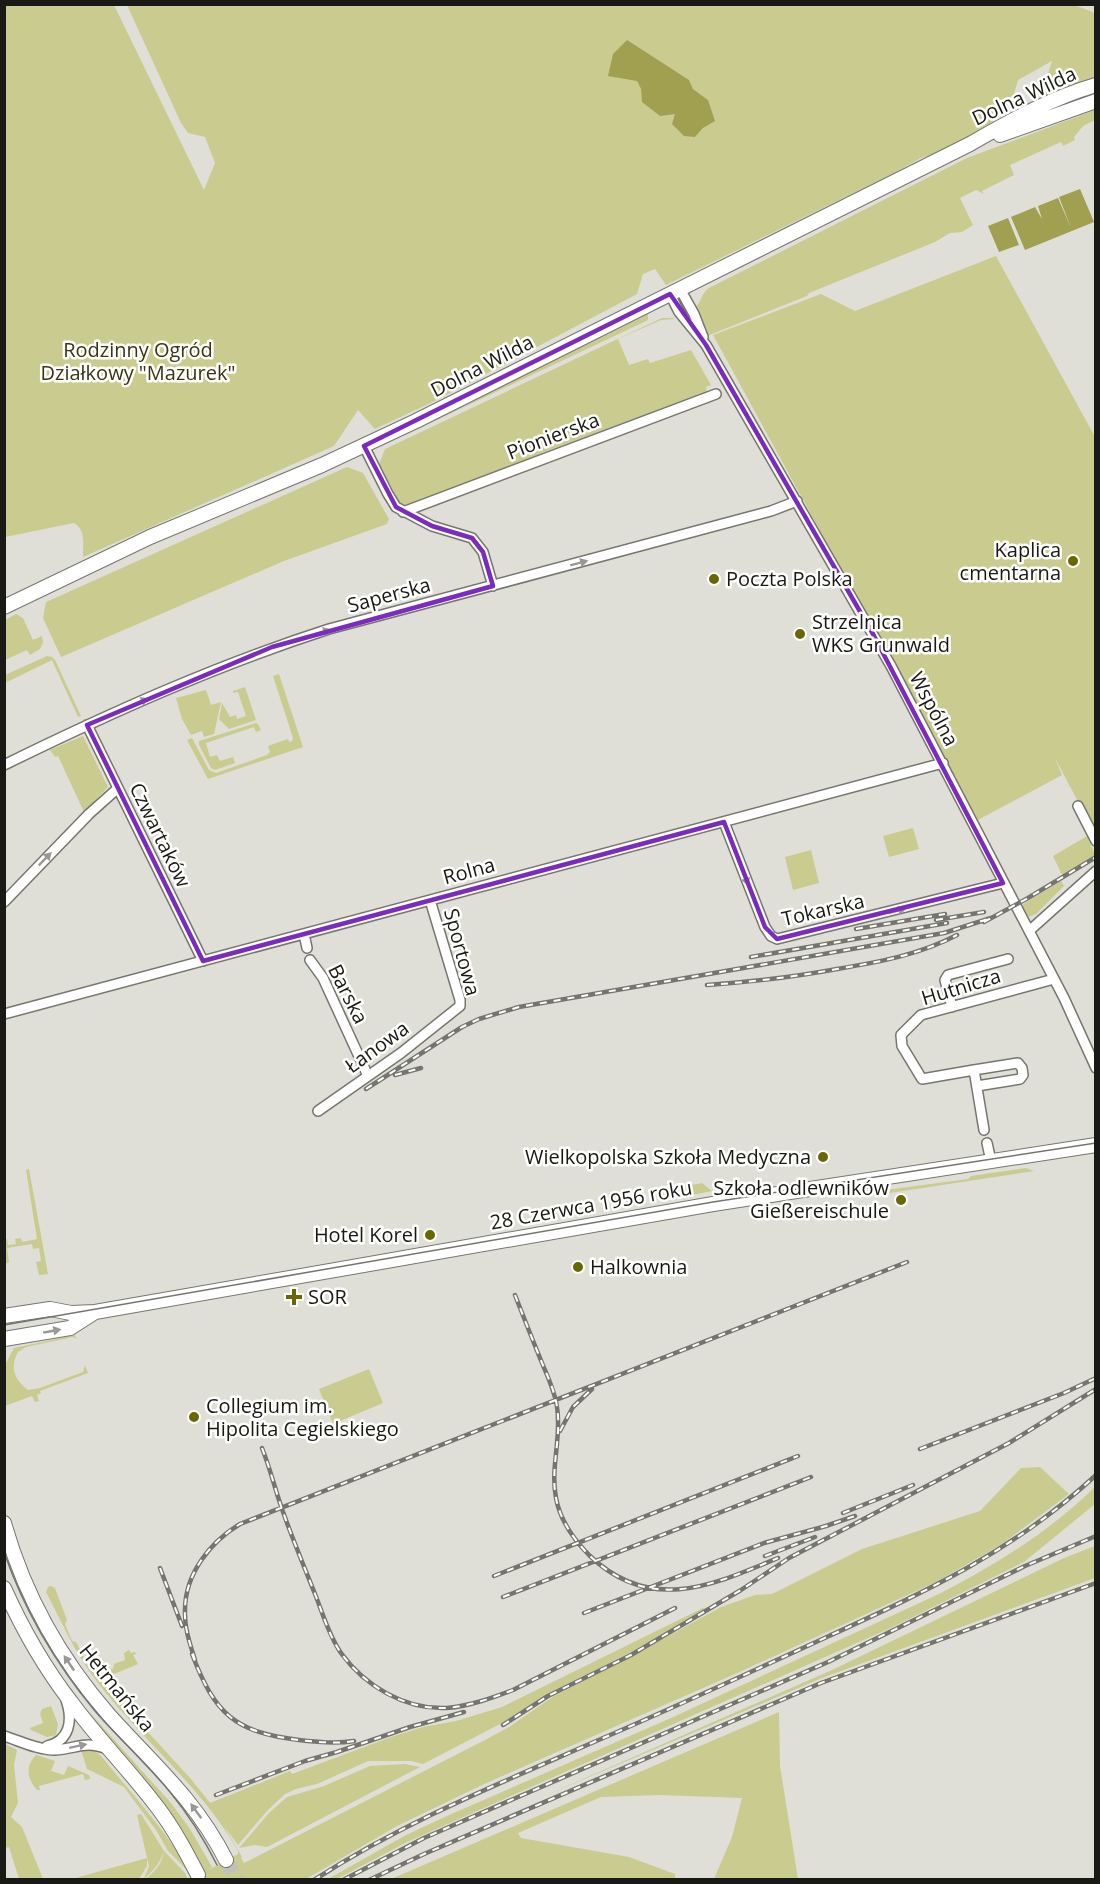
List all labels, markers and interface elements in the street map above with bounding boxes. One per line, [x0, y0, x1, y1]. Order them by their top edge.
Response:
street label: Dolna Wilda [967, 60, 1080, 131]
street label: Dolna Wilda [426, 328, 538, 403]
park label: Rodzinny Ogród Działkowy "Mazurek" [41, 336, 235, 386]
street label: Pionierska [503, 406, 603, 466]
place label: Kaplica cmentarna [960, 536, 1061, 586]
marker: Kaplica cmentarna [1066, 554, 1080, 568]
one-way arrow [570, 557, 588, 567]
place label: Poczta Polska [726, 565, 853, 592]
street label: Saperska [344, 570, 433, 619]
marker: Poczta Polska [707, 572, 721, 586]
place label: Strzelnica WKS Grunwald [812, 608, 950, 658]
one-way arrow [313, 627, 331, 636]
marker: Strzelnica WKS Grunwald [793, 627, 807, 641]
street label: Wspólna [904, 667, 965, 751]
one-way arrow [131, 697, 149, 706]
street label: Czwartaków [124, 778, 198, 892]
street label: Rolna [440, 851, 498, 890]
one-way arrow [38, 852, 52, 867]
one-way arrow [741, 868, 750, 886]
street label: Tokarska [779, 887, 867, 932]
street label: Sportowa [438, 905, 487, 998]
one-way arrow [887, 905, 906, 915]
street label: Barska [322, 959, 375, 1028]
street label: Hutnicza [918, 962, 1004, 1011]
street label: Łanowa [339, 1014, 414, 1079]
place label: Wielkopolska Szkoła Medyczna [525, 1143, 811, 1170]
marker: Wielkopolska Szkoła Medyczna [816, 1150, 830, 1164]
street label: 28 Czerwca 1956 roku [488, 1173, 694, 1236]
place label: Szkoła odlewników Gießereischule [713, 1174, 889, 1224]
marker: Szkoła odlewników Gießereischule [894, 1193, 908, 1207]
place label: Hotel Korel [314, 1221, 418, 1248]
marker: Hotel Korel [423, 1228, 437, 1242]
place label: Halkownia [590, 1253, 687, 1280]
marker: Halkownia [571, 1260, 585, 1274]
place label: SOR [308, 1283, 348, 1310]
marker: SOR [285, 1288, 303, 1306]
one-way arrow [43, 1326, 62, 1335]
place label: Collegium im. Hipolita Cegielskiego [206, 1392, 399, 1442]
marker: Collegium im. Hipolita Cegielskiego [187, 1410, 201, 1424]
street label: Hetmańska [73, 1638, 161, 1737]
one-way arrow [64, 1655, 75, 1671]
one-way arrow [69, 1741, 88, 1750]
one-way arrow [190, 1803, 202, 1819]

